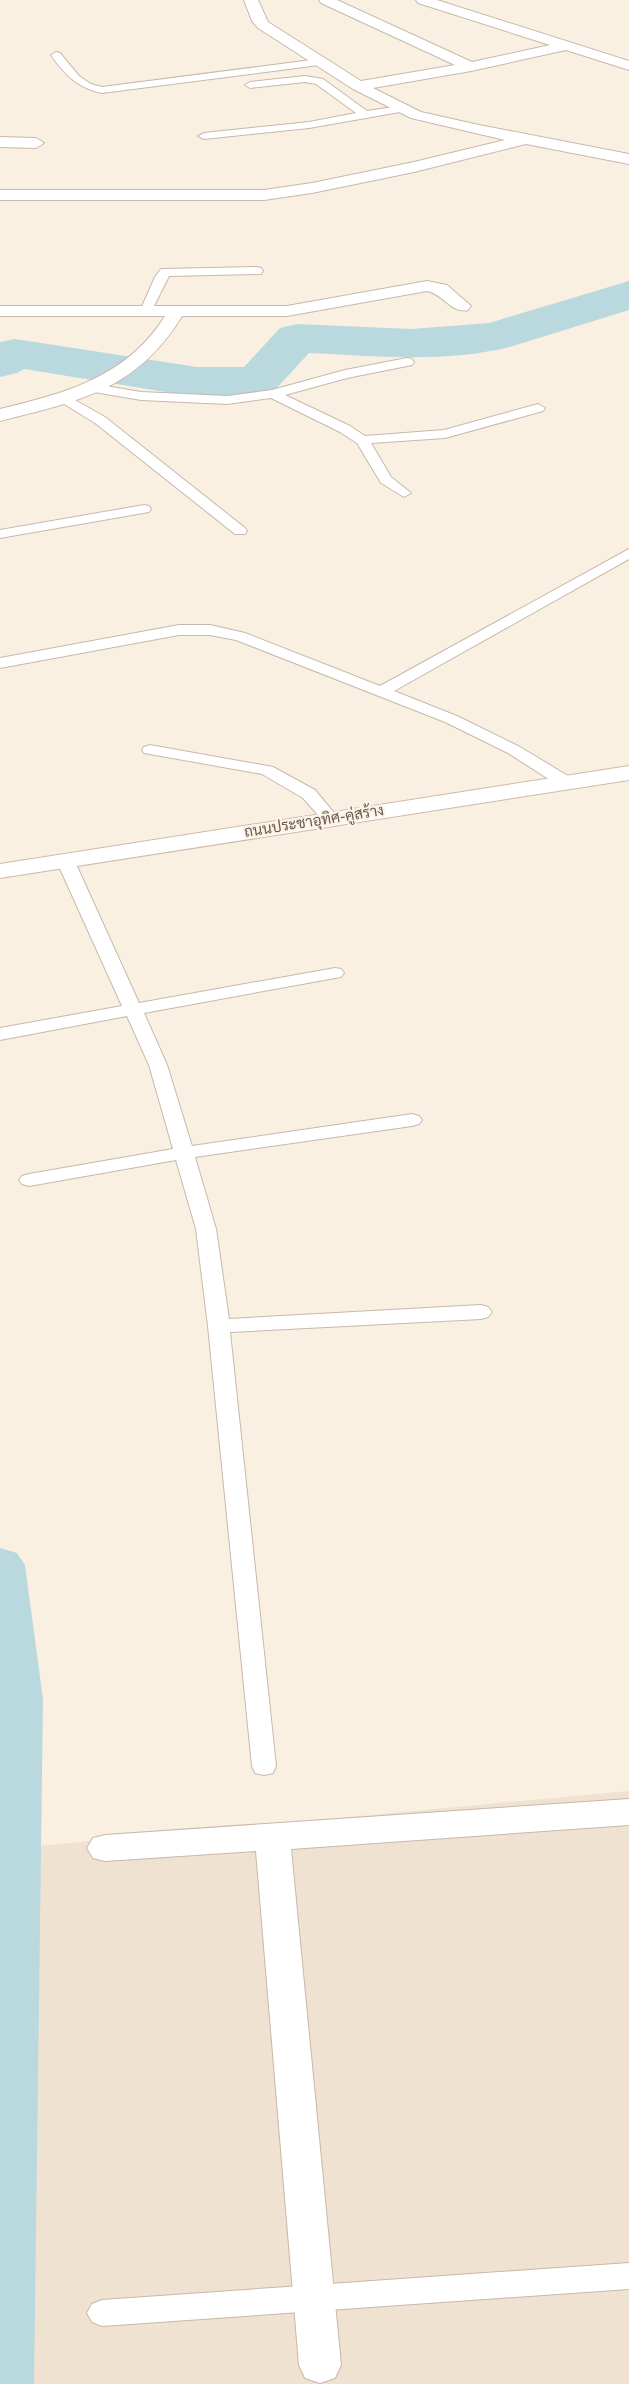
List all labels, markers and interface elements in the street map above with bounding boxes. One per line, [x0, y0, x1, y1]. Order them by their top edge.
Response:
street label: ถนนประชาอุทิศ-คู่สร้าง [243, 800, 386, 843]

